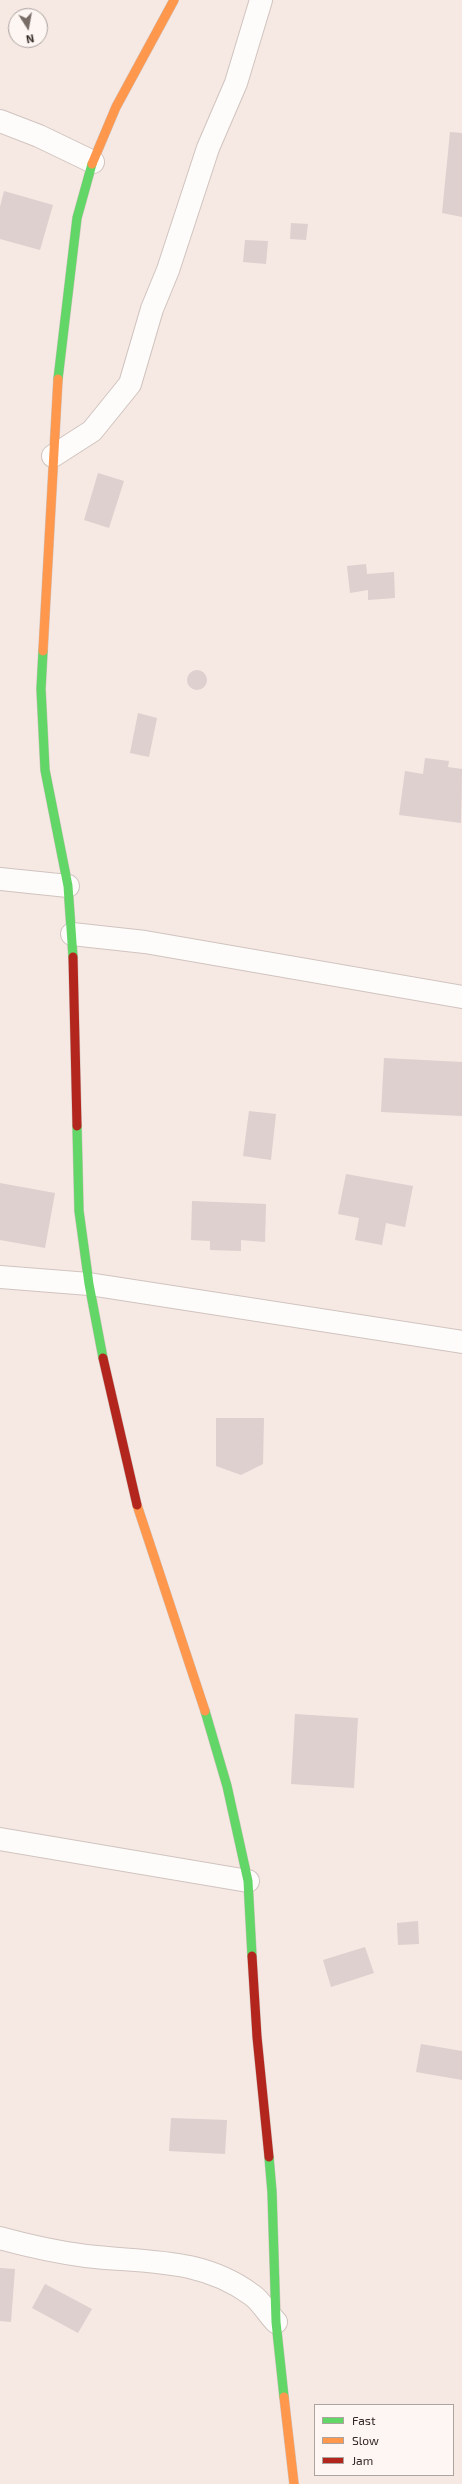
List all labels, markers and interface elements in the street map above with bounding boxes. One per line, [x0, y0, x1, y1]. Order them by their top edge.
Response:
north arrow [8, 8, 48, 48]
text: N [25, 32, 35, 46]
legend [314, 2404, 454, 2476]
text: Fast [352, 2413, 375, 2427]
text: Slow [352, 2433, 379, 2447]
text: Jam [352, 2453, 373, 2467]

